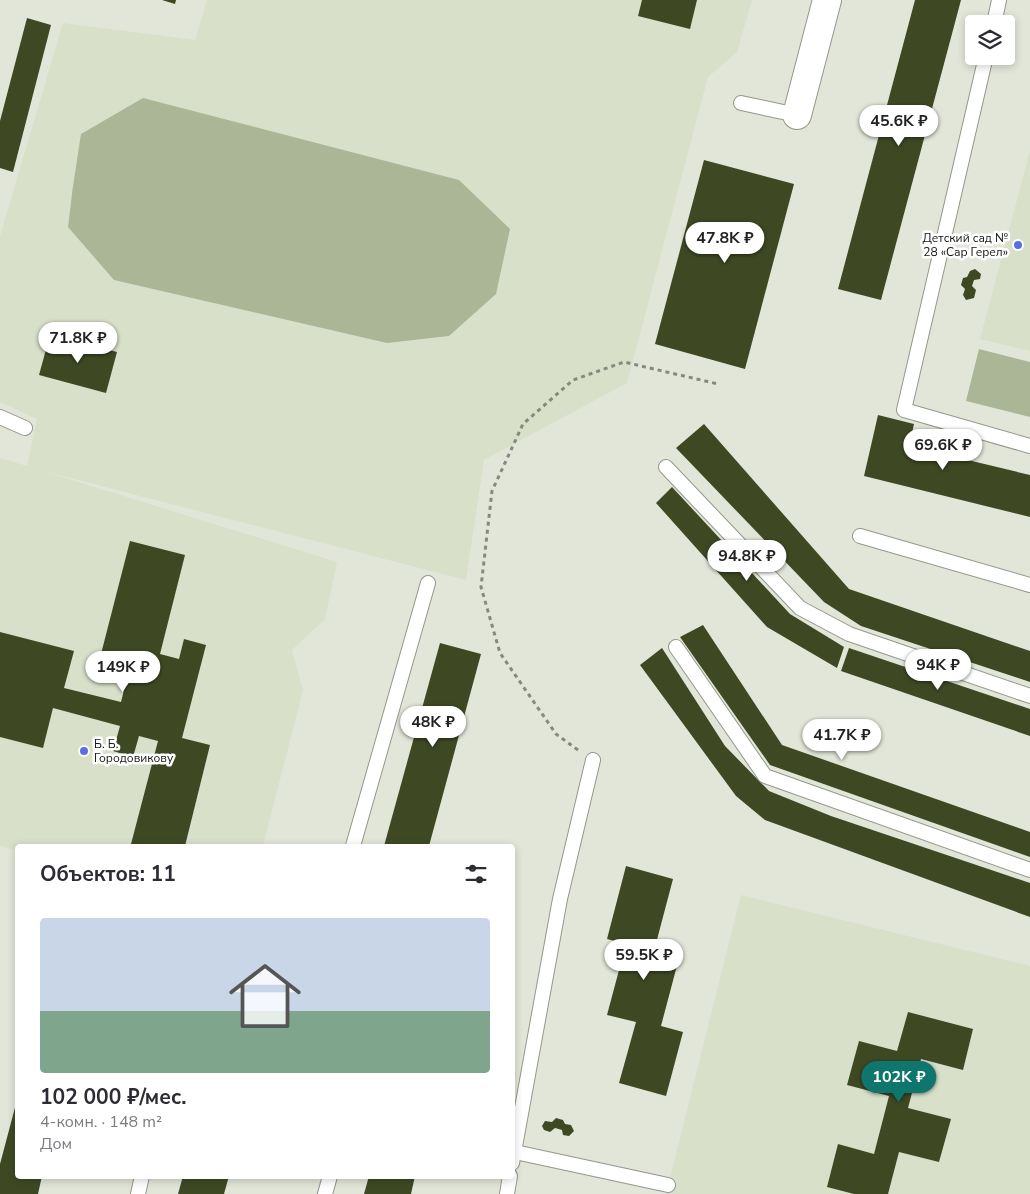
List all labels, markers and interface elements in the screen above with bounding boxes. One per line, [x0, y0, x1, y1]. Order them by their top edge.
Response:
map controls [965, 15, 1015, 65]
button: layers [965, 15, 1015, 65]
pin: 45.6K ₽ [853, 104, 945, 147]
text: 45.6K ₽ [870, 110, 928, 132]
pin: 47.8K ₽ [679, 222, 771, 264]
text: 47.8K ₽ [696, 227, 754, 249]
place label: Детский сад № 28 «Сар Герел» [922, 230, 1008, 260]
marker: Детский сад № 28 «Сар Герел» [1012, 239, 1024, 251]
pin: 71.8K ₽ [32, 322, 124, 364]
text: 71.8K ₽ [49, 327, 107, 349]
pin: 69.6K ₽ [897, 428, 989, 471]
text: 69.6K ₽ [914, 434, 972, 456]
pin: 94.8K ₽ [701, 540, 793, 582]
text: 94.8K ₽ [718, 545, 776, 567]
pin: 94K ₽ [903, 648, 973, 691]
pin: 149K ₽ [82, 650, 164, 693]
text: 94K ₽ [916, 654, 960, 676]
text: 149K ₽ [96, 656, 150, 678]
pin: 48K ₽ [398, 706, 468, 748]
text: 48K ₽ [411, 711, 455, 733]
pin: 41.7K ₽ [796, 718, 888, 761]
text: 41.7K ₽ [813, 724, 871, 746]
place label: Б. Б. Городовикову [94, 736, 174, 766]
marker: Б. Б. Городовикову [78, 745, 90, 757]
text: Объектов: 11 [40, 860, 176, 888]
icon: filters [462, 860, 490, 888]
pin: 59.5K ₽ [598, 938, 690, 981]
text: 59.5K ₽ [615, 944, 673, 966]
icon: home [220, 951, 310, 1041]
pin: 102K ₽ [858, 1060, 940, 1103]
text: 102K ₽ [872, 1066, 926, 1088]
text: 102 000 ₽/мес. [40, 1083, 187, 1111]
text: 4-комн. · 148 m² [40, 1111, 162, 1133]
text: Дом [40, 1133, 72, 1155]

